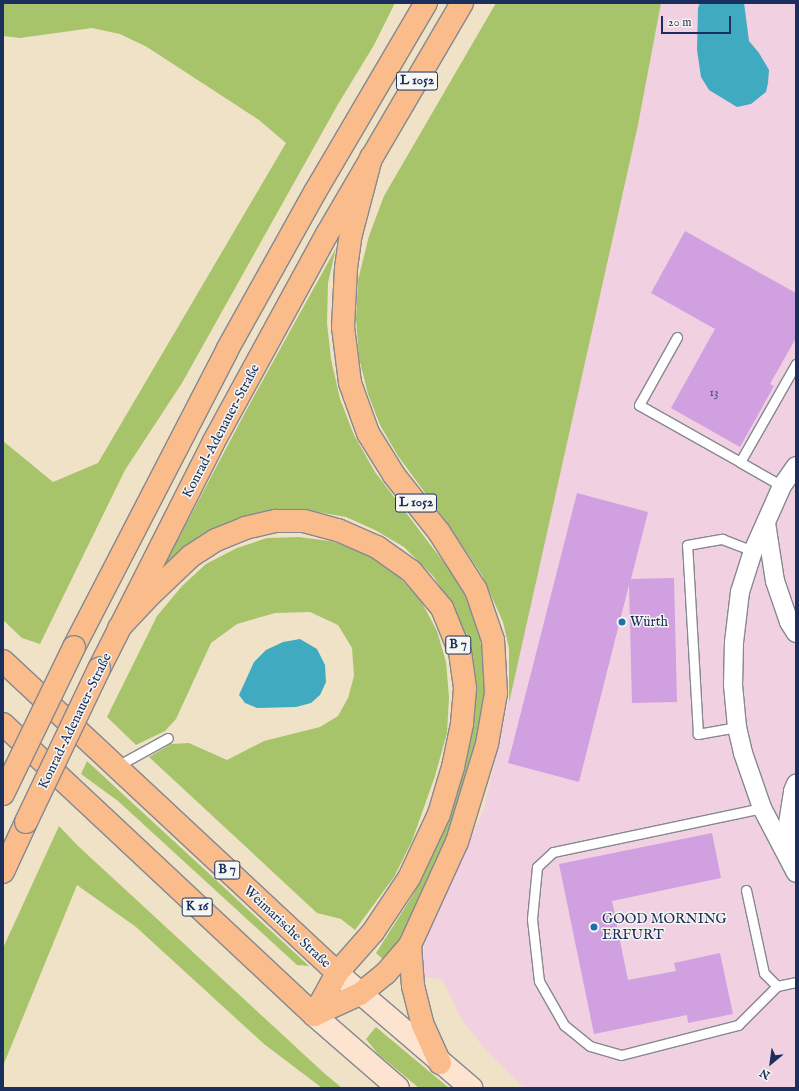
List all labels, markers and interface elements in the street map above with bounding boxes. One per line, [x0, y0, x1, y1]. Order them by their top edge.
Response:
scale bar [663, 8, 733, 34]
text: 20 m [668, 15, 691, 30]
road number: L 1052 [395, 70, 439, 92]
street label: Konrad-Adenauer-Straße [179, 361, 263, 501]
house number: 13 [710, 386, 718, 400]
road number: L 1052 [394, 492, 438, 514]
place label: Würth [630, 614, 668, 630]
marker: Würth [617, 617, 627, 627]
road number: B 7 [445, 634, 471, 656]
street label: Konrad-Adenauer-Straße [35, 650, 115, 792]
road number: B 7 [214, 859, 240, 881]
street label: Weimarische Straße [240, 882, 334, 972]
road number: K 16 [181, 896, 213, 918]
place label: GOOD MORNING ERFURT [602, 911, 727, 944]
marker: GOOD MORNING ERFURT [589, 922, 599, 932]
north arrow [751, 1043, 791, 1083]
text: N [758, 1065, 773, 1082]

